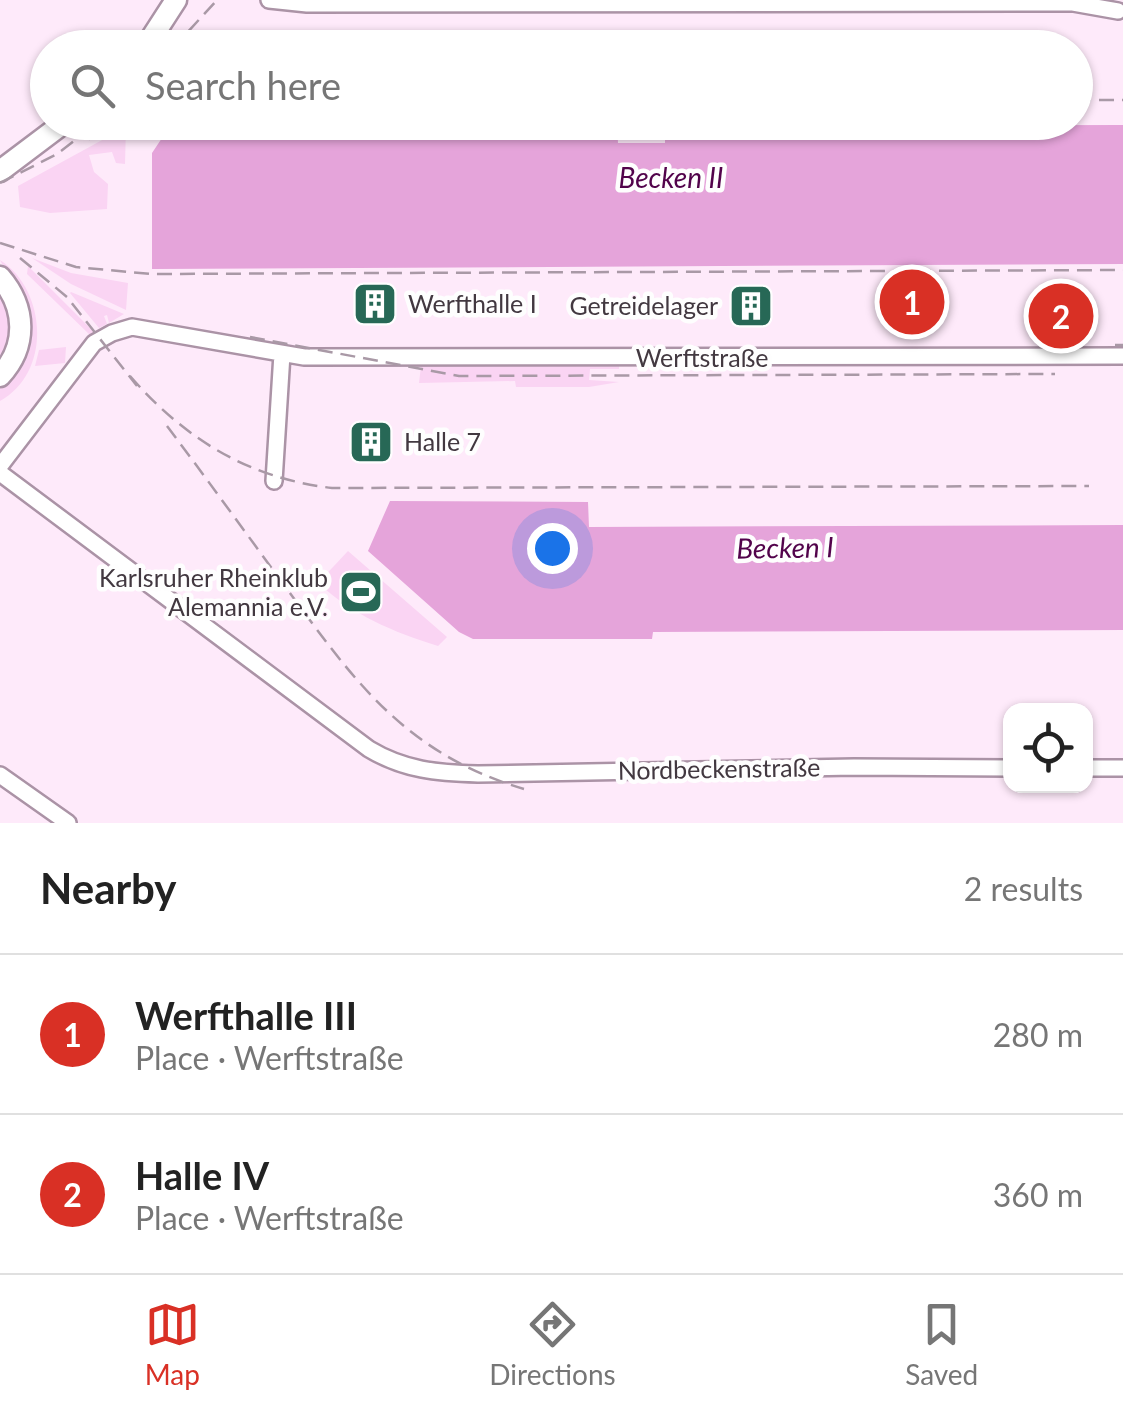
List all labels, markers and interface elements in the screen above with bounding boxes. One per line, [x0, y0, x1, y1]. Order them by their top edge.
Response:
search box [30, 30, 1093, 140]
icon: search [65, 58, 120, 113]
text: Search here [145, 62, 341, 108]
water label: Becken II [619, 160, 723, 194]
pin: 1 [880, 264, 944, 340]
pin: 2 [1028, 278, 1094, 354]
building icon: Werfthalle I [352, 281, 398, 327]
building icon: Getreidelager [728, 283, 774, 329]
place label: Werfthalle I [408, 288, 537, 318]
place label: Getreidelager [569, 290, 718, 320]
street label: Werftstraße [636, 342, 768, 372]
building icon: Halle 7 [348, 419, 394, 465]
place label: Halle 7 [404, 426, 481, 456]
your location [527, 523, 578, 574]
water label: Becken I [736, 529, 834, 565]
place label: Karlsruher Rheinklub Alemannia e.V. [99, 562, 328, 621]
sports icon: Karlsruher Rheinklub Alemannia e.V. [338, 569, 384, 615]
map controls [1003, 703, 1093, 793]
button: locate [1003, 703, 1093, 793]
street label: Nordbeckenstraße [617, 751, 821, 785]
text: Nearby [40, 863, 177, 913]
text: 2 results [964, 869, 1083, 908]
text: Werfthalle III [135, 992, 357, 1038]
text: 1 [63, 1015, 82, 1054]
text: 280 m [993, 1015, 1083, 1054]
text: Place · Werftstraße [135, 1038, 404, 1077]
text: Halle IV [135, 1152, 269, 1198]
text: 2 [63, 1175, 82, 1214]
text: 360 m [993, 1175, 1083, 1214]
text: Place · Werftstraße [135, 1198, 404, 1237]
tab: Map [145, 1297, 200, 1391]
tab: Directions [489, 1297, 616, 1391]
tab: Saved [905, 1297, 978, 1391]

